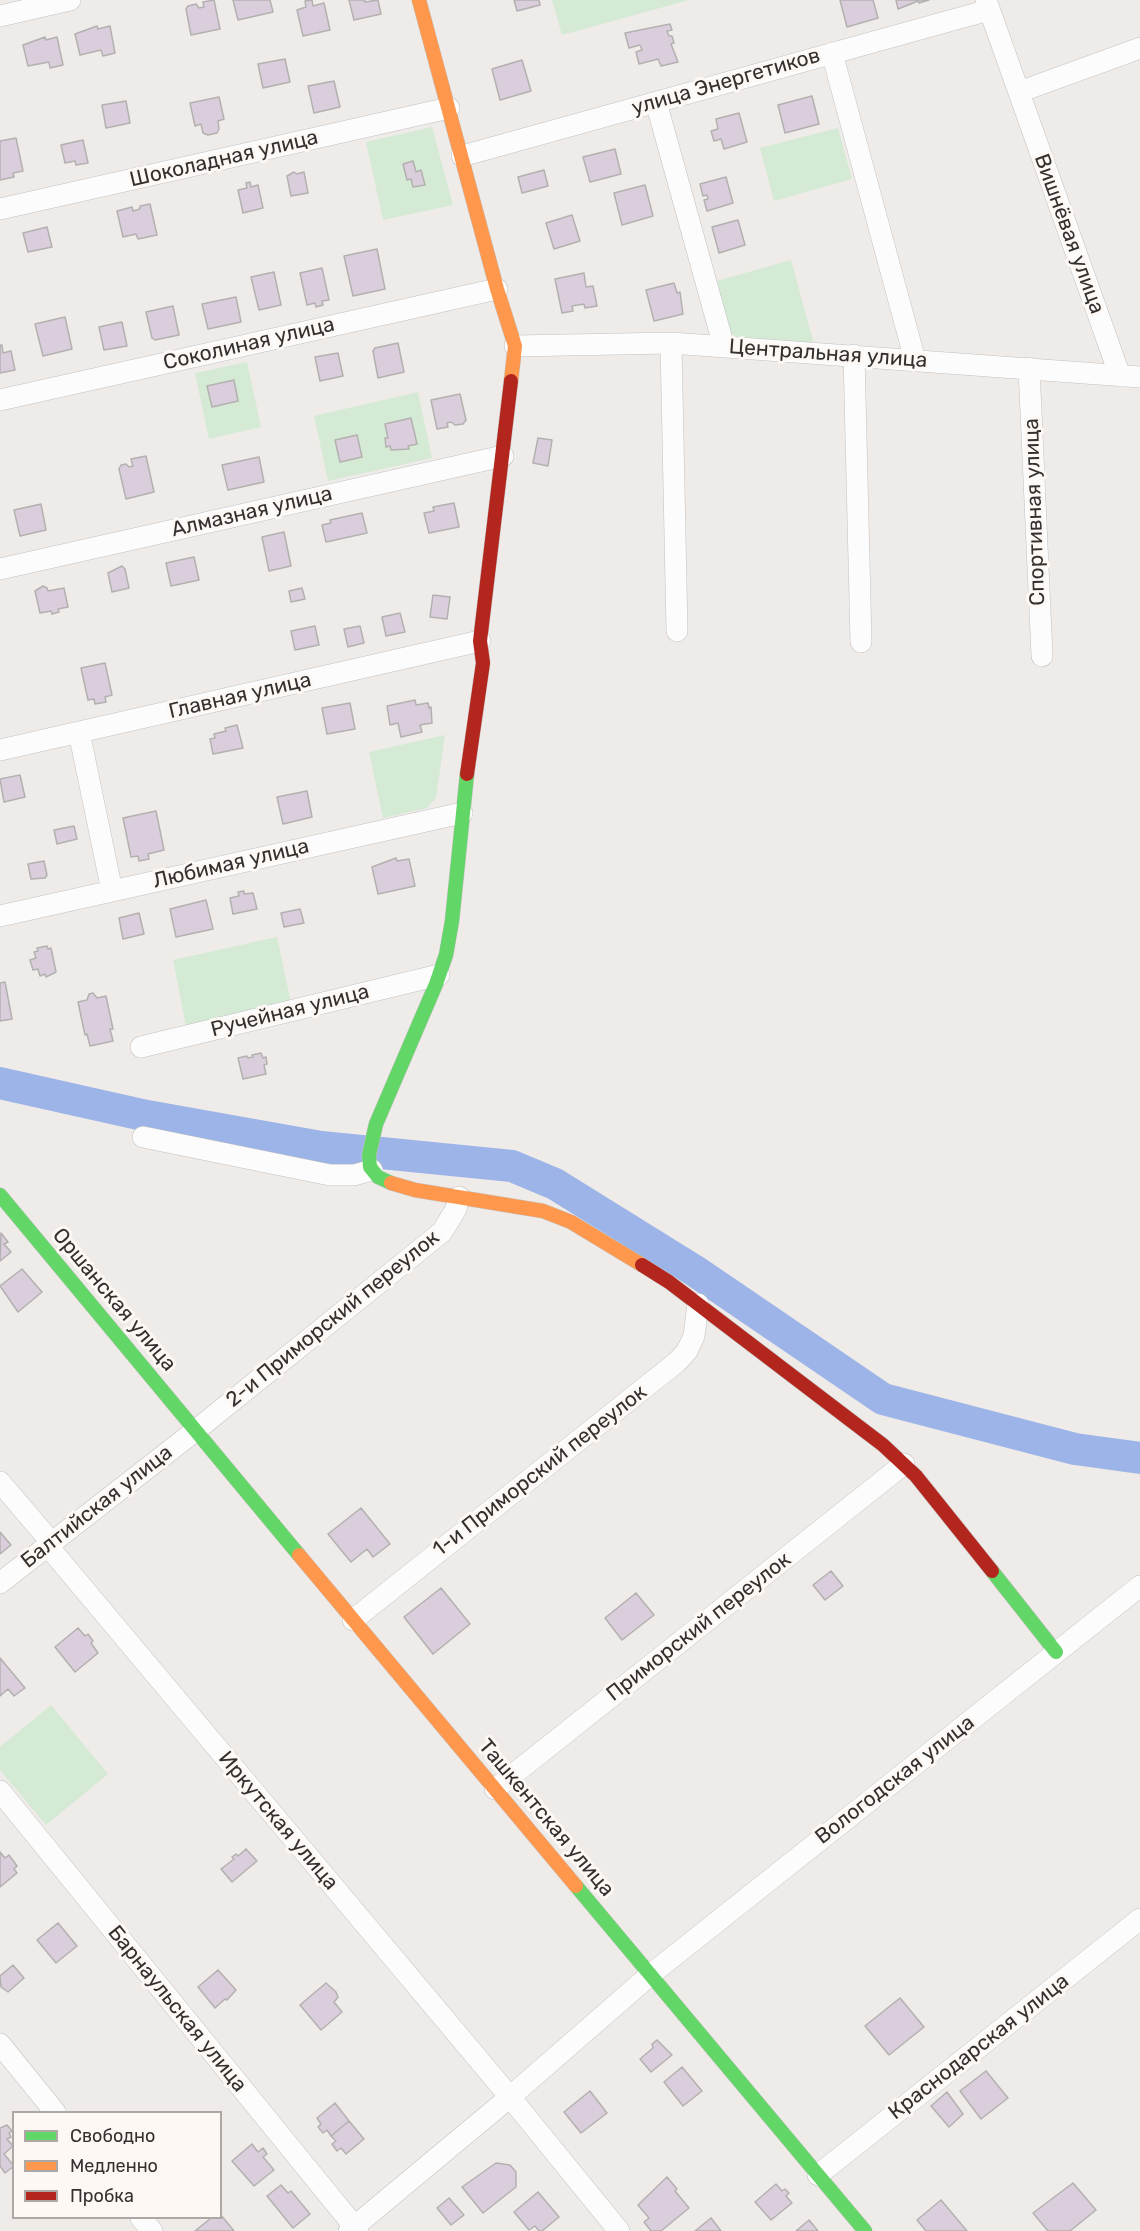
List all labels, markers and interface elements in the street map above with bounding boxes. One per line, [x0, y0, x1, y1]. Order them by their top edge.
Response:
street label: улица Энергетиков [629, 43, 823, 121]
street label: Шоколадная улица [127, 125, 321, 193]
street label: Вишнёвая улица [1028, 151, 1110, 317]
street label: Соколиная улица [161, 312, 337, 376]
street label: Центральная улица [728, 334, 928, 374]
street label: Спортивная улица [1019, 418, 1051, 606]
street label: Алмазная улица [169, 481, 335, 543]
street label: Главная улица [166, 667, 314, 725]
street label: Любимая улица [151, 834, 311, 894]
street label: Ручейная улица [208, 979, 372, 1043]
street label: Оршанская улица [47, 1223, 181, 1377]
street label: 2-и Приморский переулок [221, 1225, 445, 1413]
street label: 1-и Приморский переулок [428, 1380, 652, 1562]
street label: Балтийская улица [16, 1440, 178, 1574]
street label: Приморский переулок [602, 1547, 796, 1707]
street label: Вологодская улица [810, 1710, 980, 1850]
street label: Ташкентская улица [473, 1734, 619, 1902]
street label: Иркутская улица [213, 1747, 343, 1895]
street label: Барнаульская улица [102, 1921, 252, 2097]
street label: Краснодарская улица [884, 1969, 1074, 2125]
legend [12, 2111, 222, 2219]
text: Свободно [70, 2125, 155, 2147]
text: Медленно [70, 2155, 158, 2177]
text: Пробка [70, 2185, 134, 2207]

